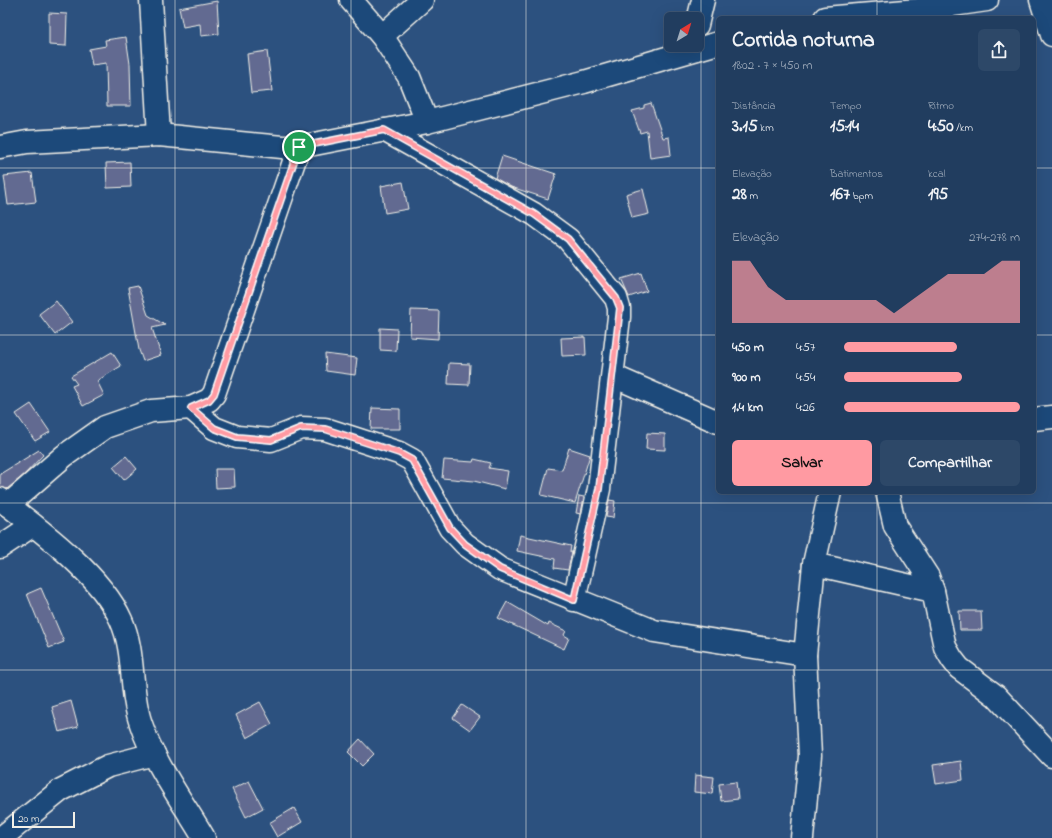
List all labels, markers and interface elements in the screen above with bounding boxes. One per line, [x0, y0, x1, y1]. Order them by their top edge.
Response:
north arrow [664, 12, 704, 52]
map controls [664, 12, 704, 52]
text: Corrida noturna [732, 25, 875, 57]
button: share [978, 29, 1020, 71]
text: 18:02 · 7 × 450 m [732, 56, 813, 75]
text: Distância [732, 98, 776, 114]
text: Tempo [830, 98, 861, 114]
text: Ritmo [928, 98, 954, 114]
text: 3.15 [732, 114, 758, 139]
text: 15:14 [830, 114, 859, 139]
text: 4:50 [928, 114, 954, 139]
text: km [758, 120, 774, 136]
text: /km [954, 120, 973, 136]
pin [282, 130, 316, 164]
icon: arrive [288, 136, 310, 158]
text: Elevação [732, 166, 772, 182]
text: Batimentos [830, 166, 883, 182]
text: kcal [928, 166, 946, 182]
text: 28 [732, 182, 747, 207]
text: 167 [830, 182, 850, 207]
text: 195 [928, 182, 948, 207]
text: m [747, 188, 758, 204]
text: bpm [850, 188, 873, 204]
text: Elevação [732, 228, 779, 247]
text: 274–278 m [969, 228, 1020, 247]
text: 450 m [732, 338, 764, 357]
text: 4:57 [796, 338, 815, 357]
text: 900 m [732, 368, 760, 387]
text: 4:54 [796, 368, 815, 387]
text: 1.4 km [732, 398, 763, 417]
text: 4:26 [796, 398, 815, 417]
button: Salvar [732, 440, 872, 486]
button: Compartilhar [880, 440, 1020, 486]
scale bar [12, 810, 75, 829]
text: 20 m [18, 811, 40, 827]

